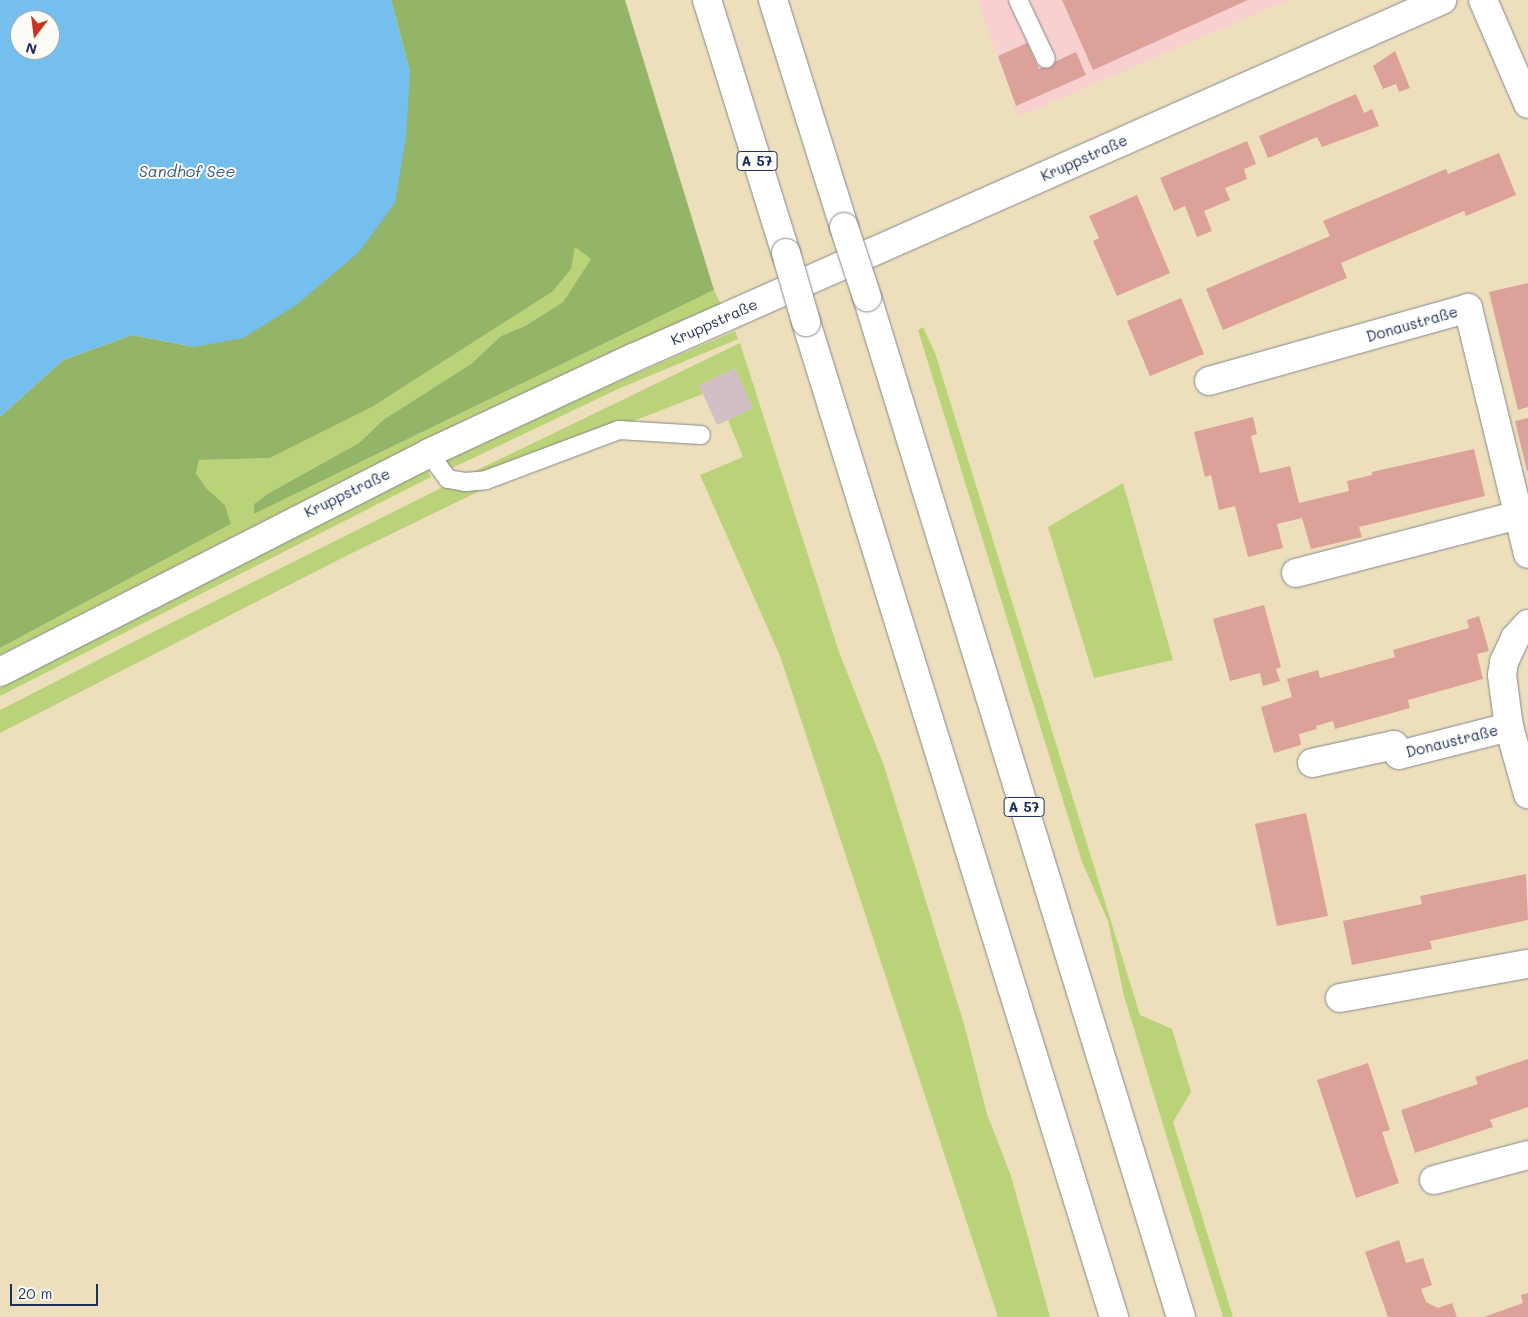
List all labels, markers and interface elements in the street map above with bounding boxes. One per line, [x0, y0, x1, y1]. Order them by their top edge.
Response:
north arrow [10, 10, 60, 60]
text: N [24, 38, 39, 60]
street label: Kruppstraße [1038, 131, 1130, 185]
road number: A 57 [736, 150, 778, 172]
water label: Sandhof See [139, 161, 235, 181]
street label: Kruppstraße [668, 295, 760, 349]
street label: Donaustraße [1364, 302, 1460, 346]
street label: Kruppstraße [301, 465, 393, 521]
street label: Donaustraße [1404, 721, 1500, 761]
road number: A 57 [1003, 796, 1045, 819]
scale bar [12, 1274, 100, 1306]
text: 20 m [18, 1283, 52, 1303]

